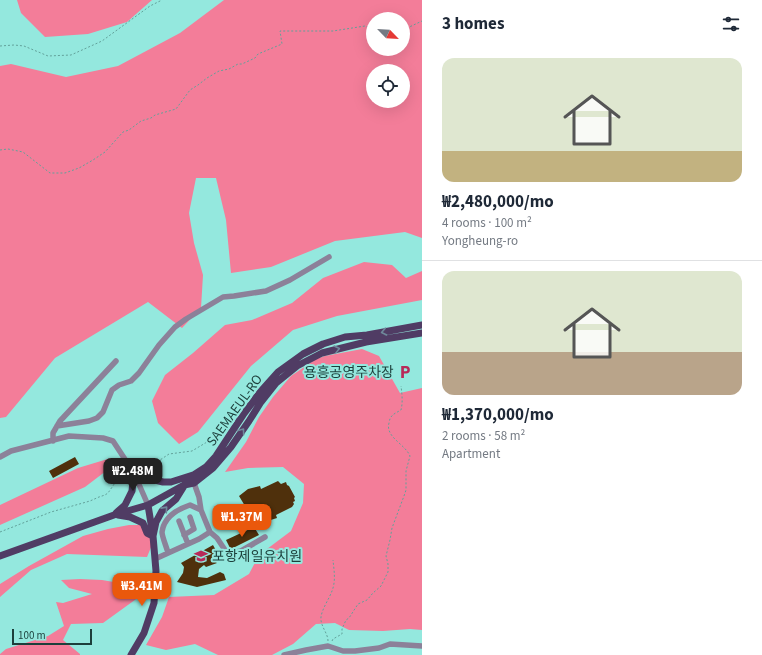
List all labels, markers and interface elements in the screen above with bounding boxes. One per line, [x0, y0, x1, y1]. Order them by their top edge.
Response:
north arrow [366, 12, 410, 56]
map controls [366, 12, 410, 108]
text: 3 homes [442, 12, 504, 36]
icon: filters [720, 13, 742, 35]
button: locate [366, 64, 410, 108]
icon: home [556, 84, 628, 156]
text: ₩2,480,000/mo [442, 190, 554, 214]
text: 4 rooms · 100 m² [442, 214, 532, 232]
text: Yongheung-ro [442, 232, 518, 250]
icon: home [556, 297, 628, 369]
one-way arrow [380, 327, 387, 335]
one-way arrow [334, 346, 341, 354]
place label: 용흥공영주차장 [304, 363, 394, 383]
parking icon: 용흥공영주차장 [397, 364, 413, 380]
street label: SAEMAEUL-RO [202, 371, 268, 451]
text: ₩1,370,000/mo [442, 403, 554, 427]
text: 2 rooms · 58 m² [442, 427, 525, 445]
one-way arrow [237, 429, 244, 436]
text: Apartment [442, 445, 500, 463]
pin: ₩2.48M [100, 458, 166, 492]
text: ₩2.48M [112, 462, 154, 480]
pin: ₩1.37M [209, 504, 275, 538]
one-way arrow [161, 506, 168, 514]
text: ₩1.37M [221, 508, 263, 526]
place label: 포항제일유치원 [212, 547, 302, 567]
school or university icon: 포항제일유치원 [193, 548, 209, 564]
pin: ₩3.41M [109, 573, 175, 607]
text: ₩3.41M [121, 577, 163, 595]
scale bar [12, 627, 92, 646]
text: 100 m [18, 628, 46, 643]

